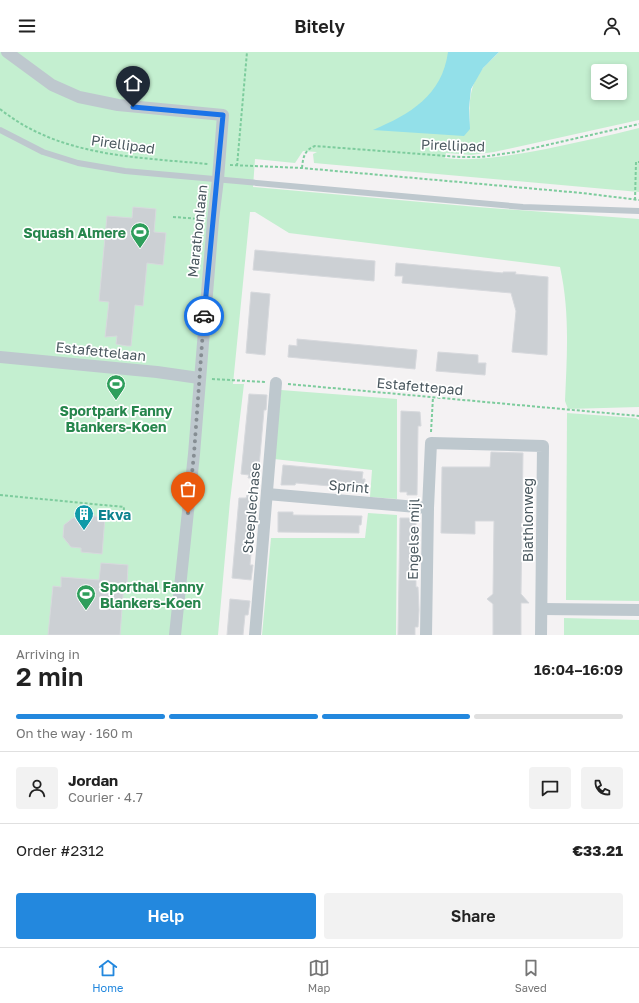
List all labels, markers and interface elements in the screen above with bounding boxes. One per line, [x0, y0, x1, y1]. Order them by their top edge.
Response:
icon: menu [16, 15, 38, 37]
text: Bitely [294, 15, 345, 37]
icon: person [601, 15, 623, 37]
map controls [591, 64, 627, 100]
button: layers [591, 64, 627, 100]
pin [116, 66, 150, 107]
icon: home [122, 72, 144, 94]
street label: Pirellipad [90, 131, 156, 157]
street label: Pirellipad [421, 135, 485, 155]
street label: Marathonlaan [184, 184, 210, 278]
sports icon: Squash Almere [129, 221, 151, 249]
place label: Squash Almere [23, 224, 126, 241]
courier [184, 296, 224, 336]
icon: car [193, 305, 215, 327]
street label: Estafettelaan [55, 338, 147, 364]
sports icon: Sportpark Fanny Blankers-Koen [105, 373, 127, 401]
street label: Estafettepad [376, 374, 464, 398]
place label: Sportpark Fanny Blankers-Koen [60, 402, 173, 435]
street label: Steeplechase [239, 462, 263, 554]
pin [171, 472, 205, 513]
street label: Sprint [328, 476, 370, 496]
icon: bag [177, 478, 199, 500]
street label: Biathlonweg [519, 478, 536, 562]
street label: Engelse mijl [404, 498, 422, 580]
building icon: Ekva [73, 503, 95, 531]
place label: Ekva [98, 506, 131, 523]
place label: Sporthal Fanny Blankers-Koen [100, 578, 204, 611]
sports icon: Sporthal Fanny Blankers-Koen [75, 583, 97, 611]
text: Arriving in [16, 646, 80, 662]
text: 16:04–16:09 [534, 660, 623, 678]
text: 2 min [16, 661, 84, 692]
text: On the way · 160 m [16, 725, 133, 741]
button: person [16, 767, 58, 809]
button: chat [529, 767, 571, 809]
button: phone [581, 767, 623, 809]
text: Jordan [68, 771, 118, 789]
text: Courier · 4.7 [68, 789, 143, 805]
text: Order #2312 [16, 841, 104, 859]
text: €33.21 [572, 841, 623, 859]
button: Help [16, 893, 316, 939]
button: Share [324, 893, 623, 939]
tab: Home [92, 957, 123, 994]
tab: Map [308, 957, 330, 994]
tab: Saved [515, 957, 547, 994]

